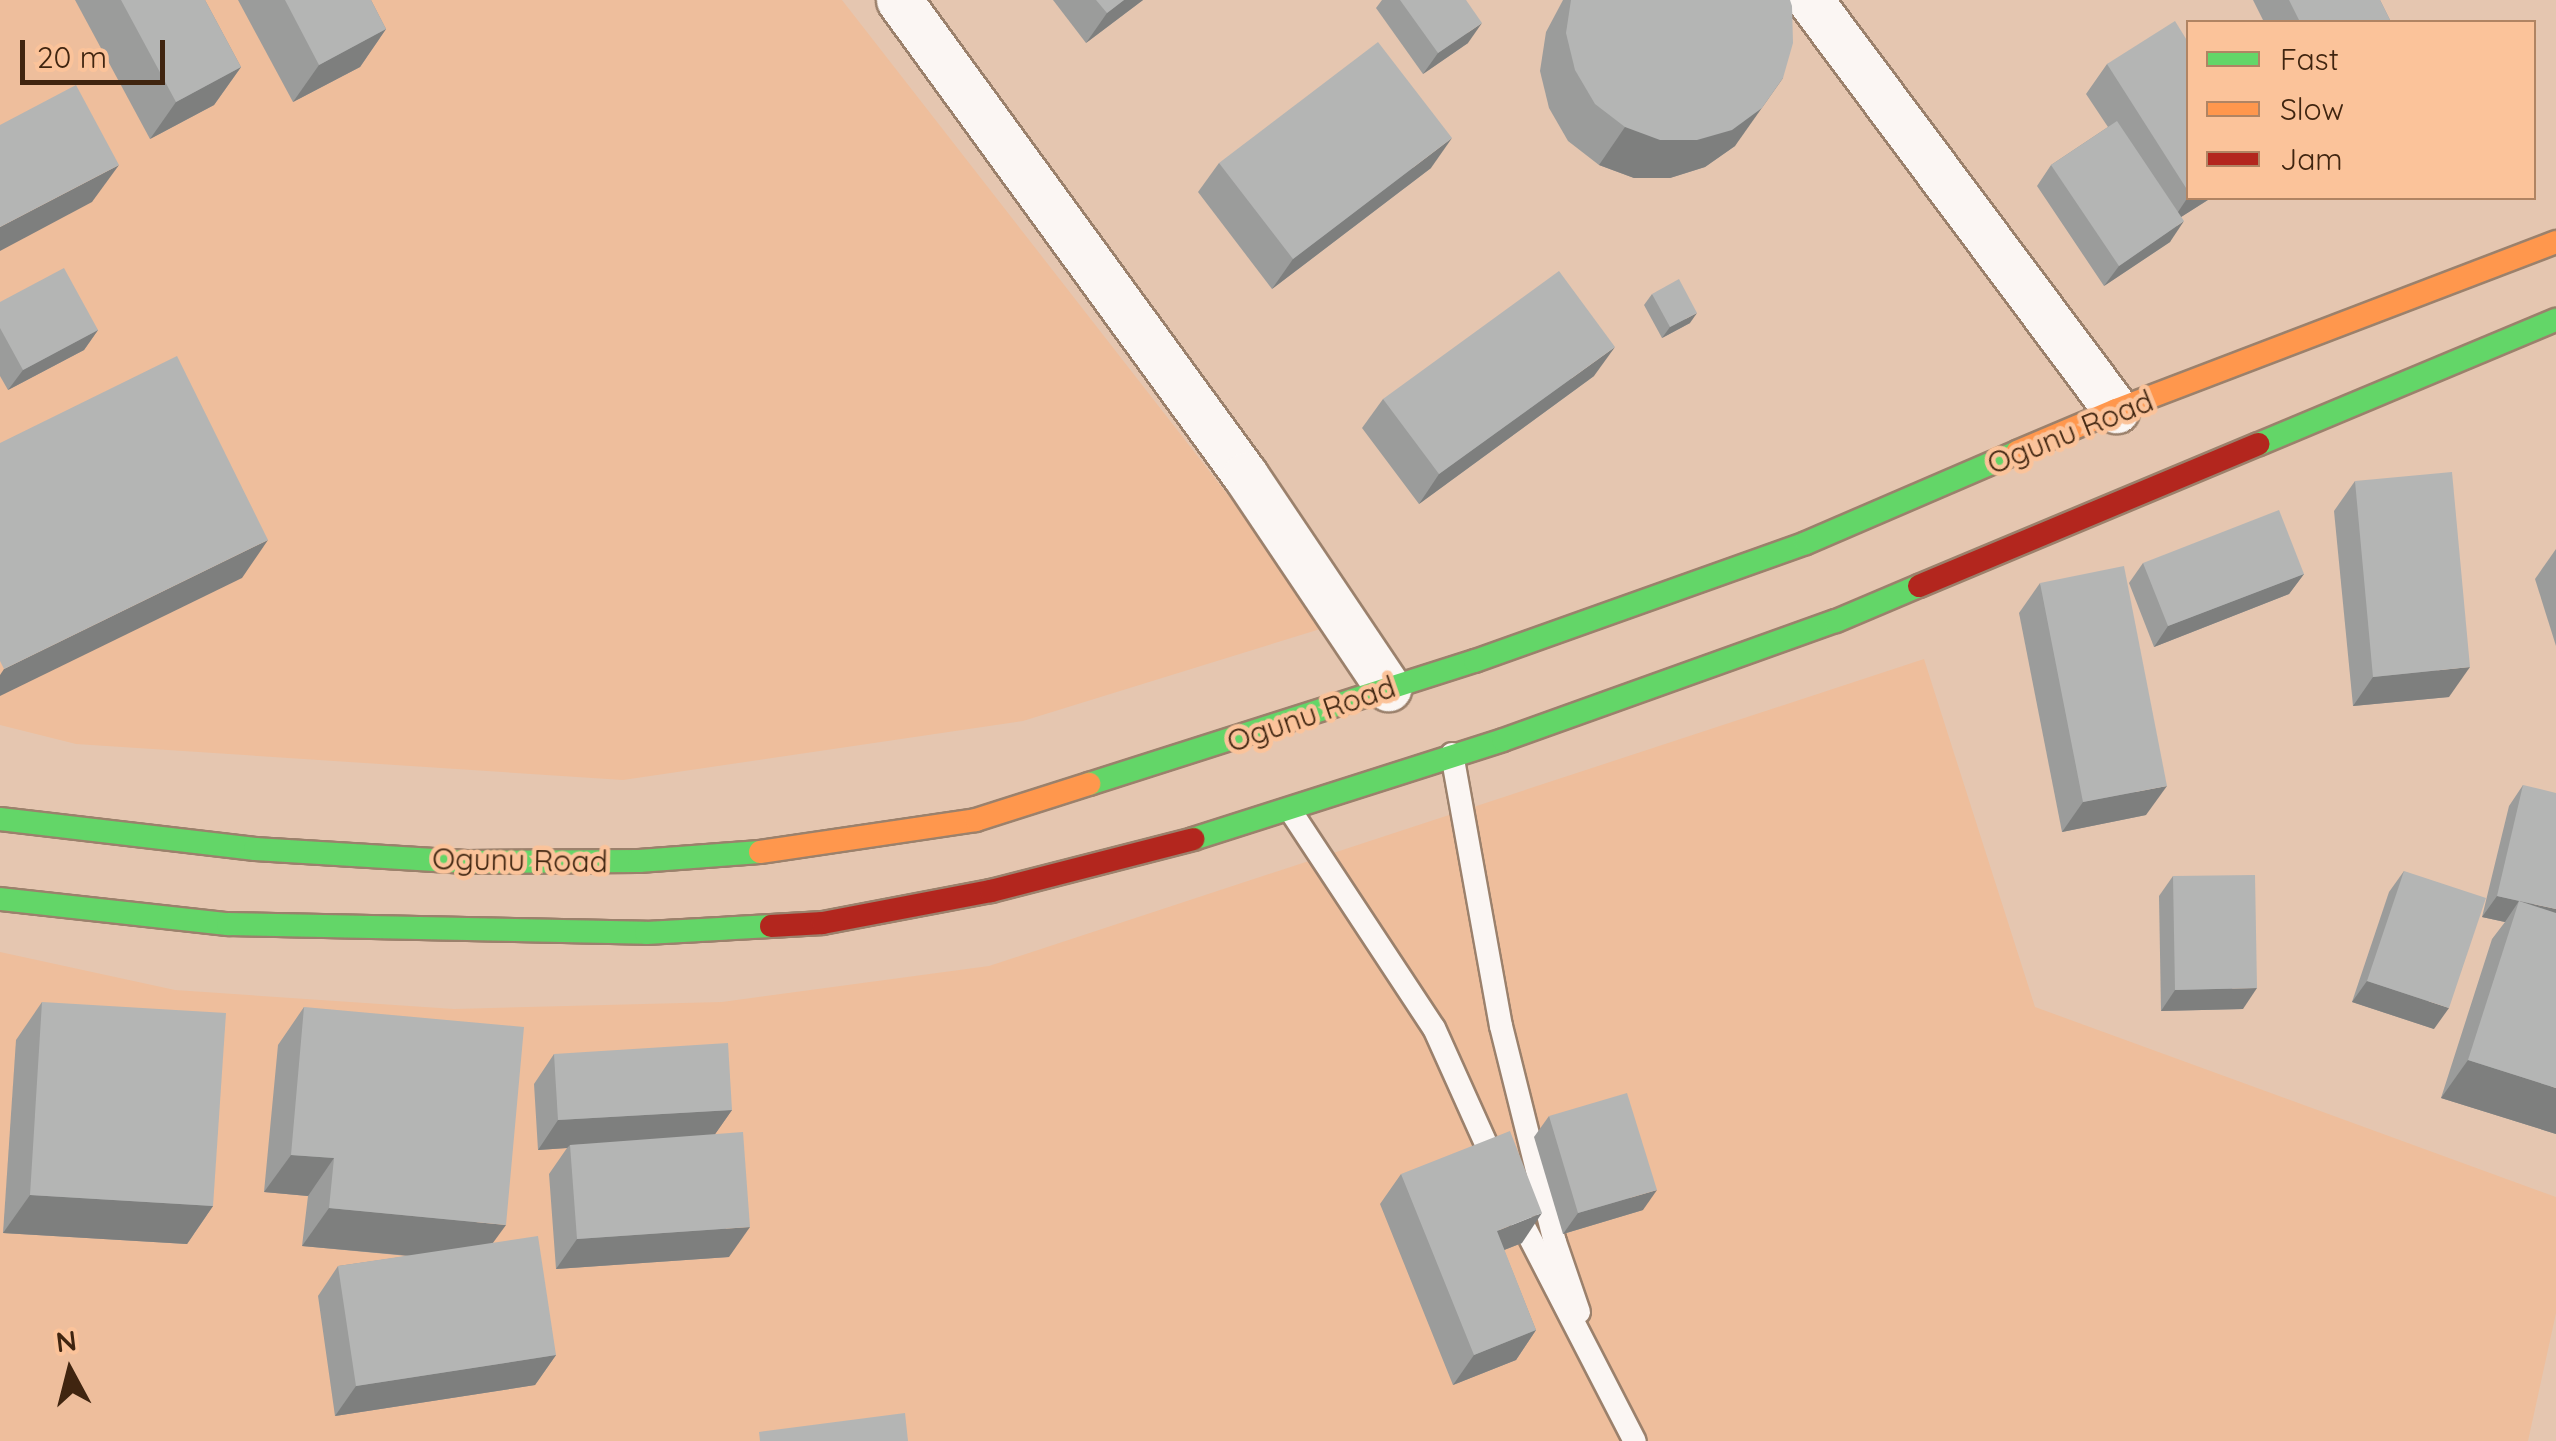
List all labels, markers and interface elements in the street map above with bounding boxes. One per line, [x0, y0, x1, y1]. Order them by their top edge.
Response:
scale bar [25, 20, 170, 82]
legend [2186, 20, 2536, 200]
text: 20 m [37, 38, 107, 76]
text: Fast [2280, 40, 2339, 78]
text: Slow [2280, 90, 2344, 128]
text: Jam [2280, 140, 2343, 178]
street label: Ogunu Road [1982, 382, 2158, 482]
street label: Ogunu Road [1222, 668, 1400, 760]
street label: Ogunu Road [432, 840, 608, 880]
north arrow [20, 1321, 120, 1421]
text: N [54, 1322, 79, 1359]

